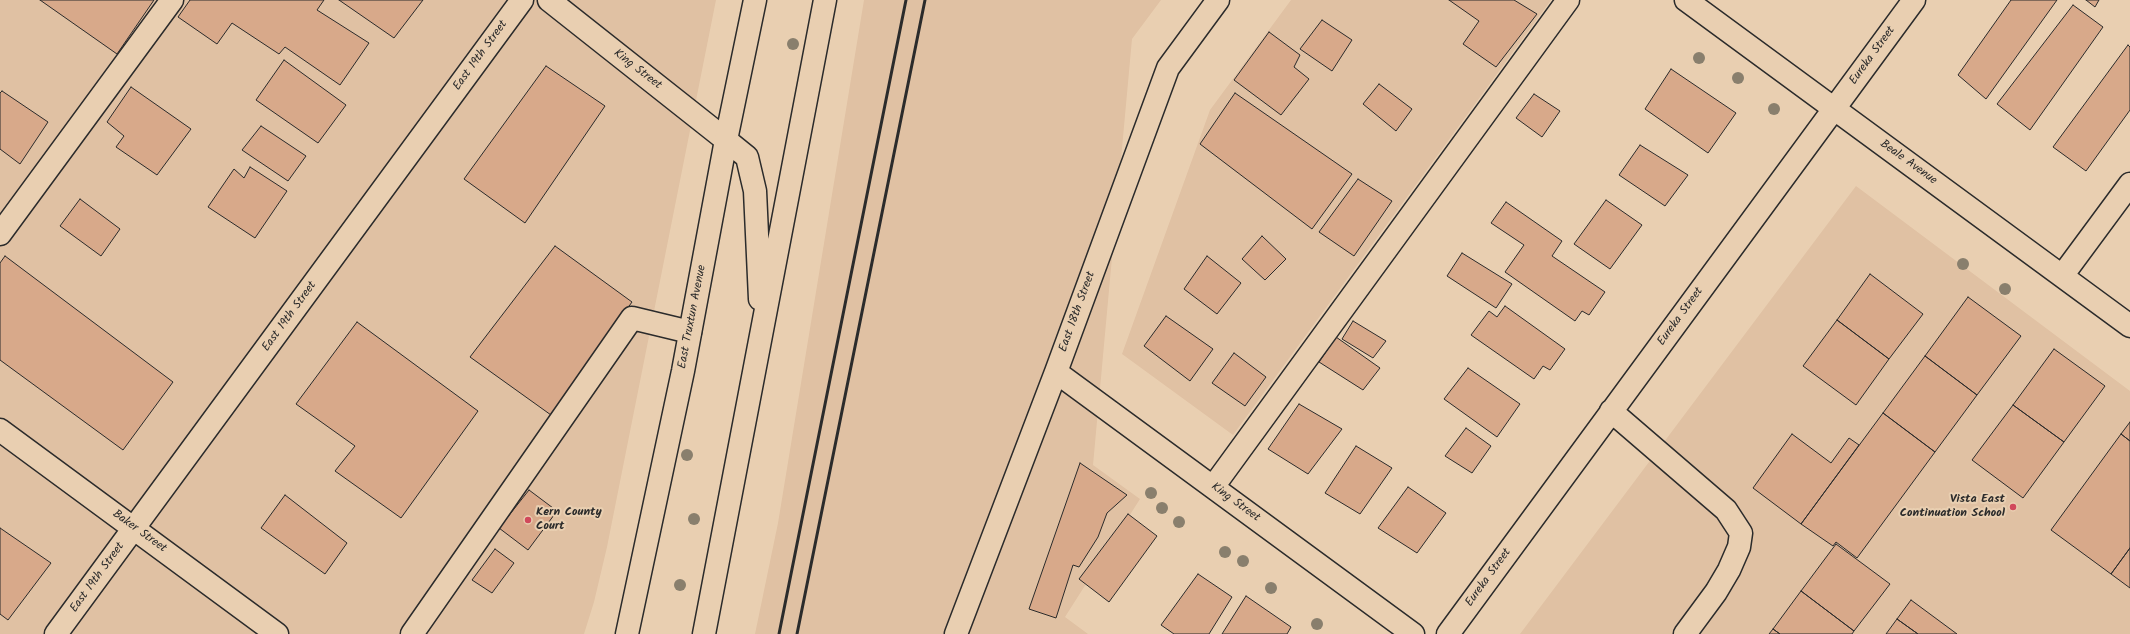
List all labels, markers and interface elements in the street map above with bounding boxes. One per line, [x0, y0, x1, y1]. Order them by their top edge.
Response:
street label: East 19th Street [451, 18, 511, 94]
street label: Eureka Street [1847, 24, 1899, 88]
street label: King Street [610, 47, 664, 93]
street label: Beale Avenue [1877, 137, 1939, 189]
street label: East Truxtun Avenue [676, 264, 710, 370]
street label: East 18th Street [1057, 270, 1099, 354]
street label: East 19th Street [260, 279, 320, 355]
street label: Eureka Street [1655, 285, 1707, 349]
street label: King Street [1208, 480, 1262, 526]
place label: Vista East Continuation School [1900, 493, 2005, 521]
marker: Vista East Continuation School [2008, 502, 2018, 512]
place label: Kern County Court [536, 506, 602, 534]
street label: Baker Street [109, 508, 169, 556]
marker: Kern County Court [523, 515, 533, 525]
street label: East 19th Street [68, 540, 128, 616]
street label: Eureka Street [1463, 546, 1515, 610]

